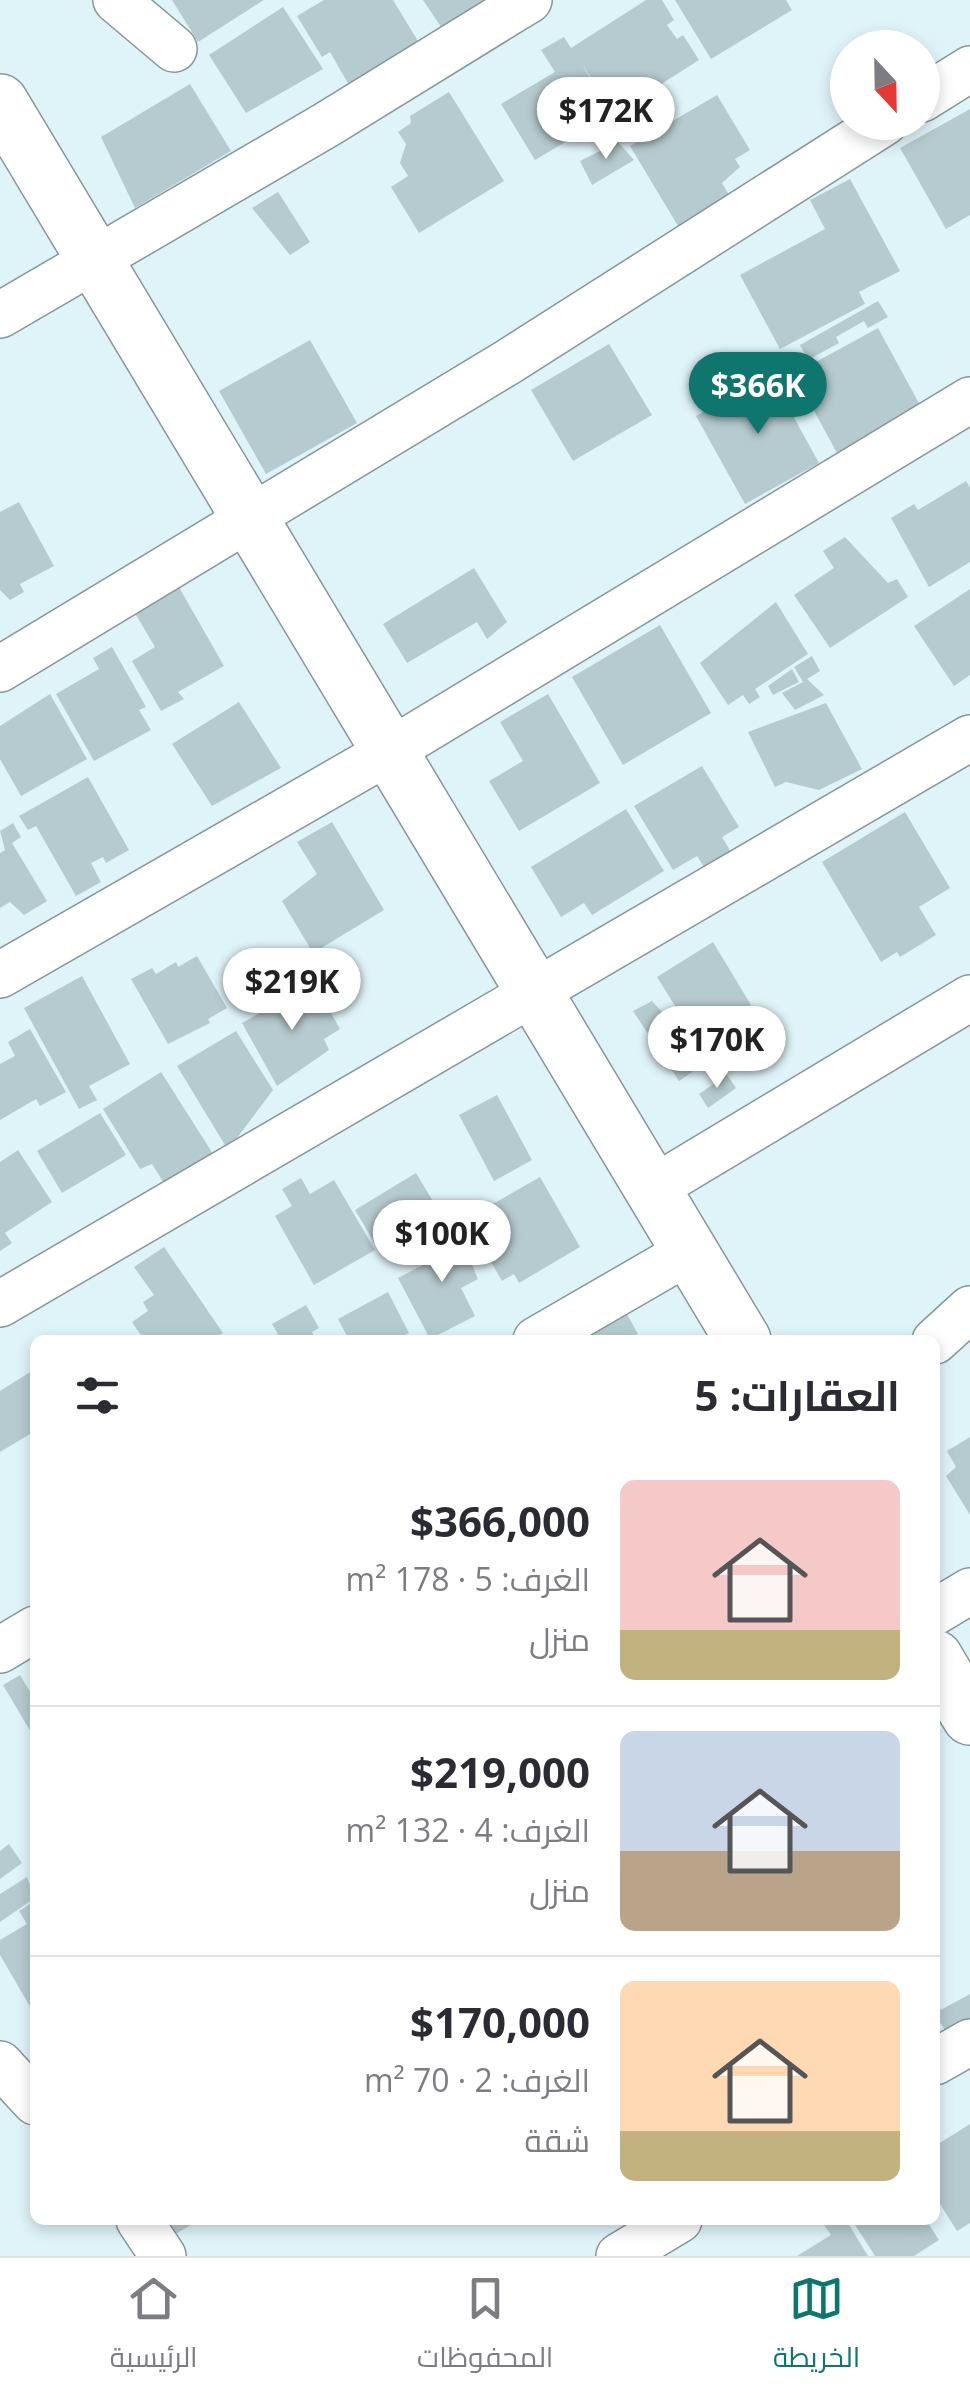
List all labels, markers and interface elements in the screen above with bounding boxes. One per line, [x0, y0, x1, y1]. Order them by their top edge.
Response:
north arrow [830, 30, 940, 140]
map controls [830, 30, 940, 140]
pin: $172K [536, 77, 676, 162]
text: $172K [559, 88, 653, 131]
pin: $366K [688, 352, 828, 437]
text: $366K [711, 363, 805, 406]
pin: $219K [222, 948, 362, 1033]
text: $219K [245, 959, 339, 1002]
pin: $170K [647, 1006, 787, 1091]
text: $170K [670, 1017, 764, 1060]
pin: $100K [372, 1200, 512, 1285]
text: $100K [395, 1211, 489, 1254]
text: العقارات: 5 [695, 1366, 900, 1423]
icon: filters [70, 1368, 125, 1423]
text: $366,000 [410, 1492, 590, 1549]
icon: home [700, 1520, 820, 1640]
text: الغرف: 5 · 178 m² [346, 1557, 590, 1600]
text: منزل [529, 1617, 590, 1660]
text: $219,000 [410, 1743, 590, 1800]
icon: home [700, 1771, 820, 1891]
text: الغرف: 4 · 132 m² [346, 1808, 590, 1851]
text: منزل [529, 1868, 590, 1911]
text: $170,000 [410, 1993, 590, 2050]
icon: home [700, 2021, 820, 2141]
text: الغرف: 2 · 70 m² [364, 2058, 590, 2101]
text: شقة [525, 2118, 590, 2161]
tab: الرئيسية [110, 2271, 198, 2383]
tab: المحفوظات [417, 2271, 553, 2383]
tab: الخريطة [773, 2271, 860, 2383]

